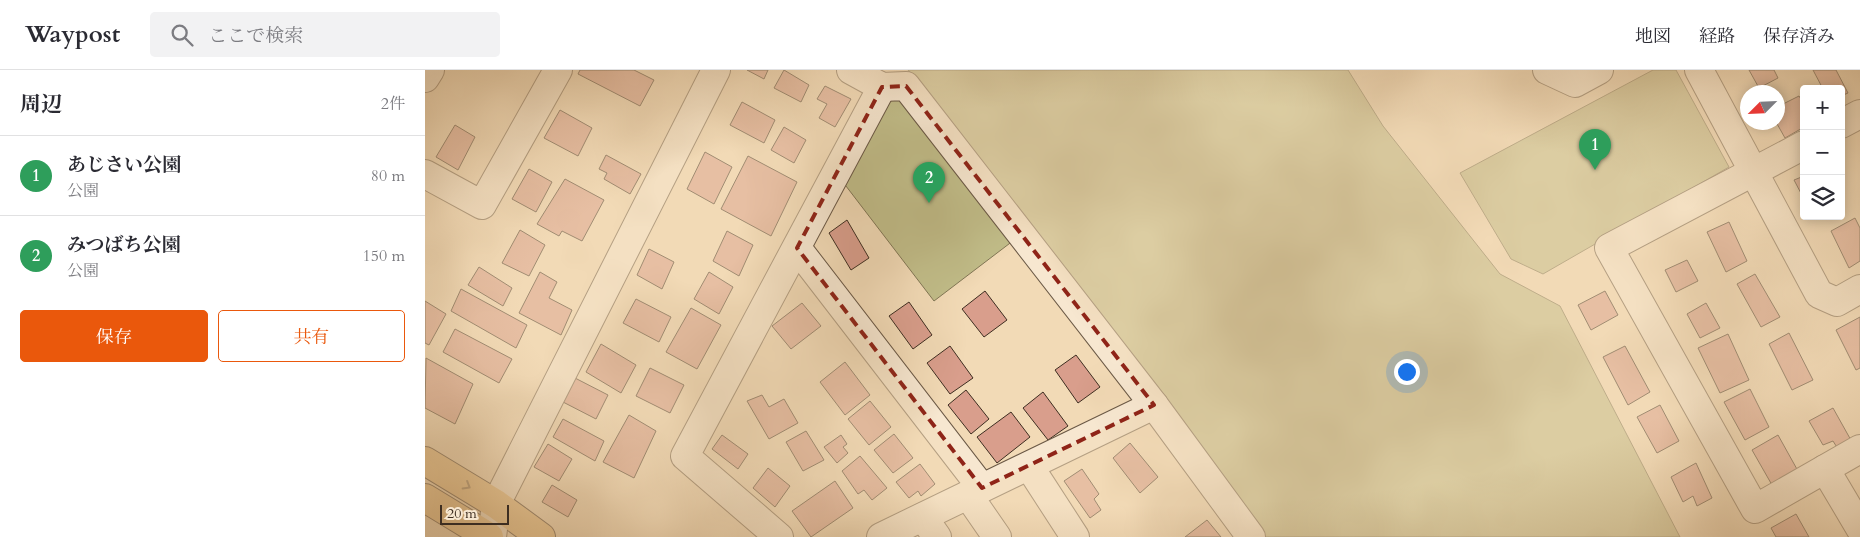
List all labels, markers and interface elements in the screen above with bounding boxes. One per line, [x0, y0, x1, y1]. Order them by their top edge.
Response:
search box [150, 12, 500, 57]
text: Waypost [25, 18, 120, 51]
icon: search [168, 21, 196, 49]
text: ここで検索 [208, 23, 303, 49]
text: 地図 [1635, 24, 1671, 49]
text: 経路 [1699, 24, 1735, 49]
text: 保存済み [1763, 24, 1835, 49]
north arrow [1740, 85, 1785, 130]
map controls [1800, 85, 1845, 220]
button: + [1800, 85, 1845, 130]
text: 周辺 [20, 90, 62, 119]
text: 2件 [381, 93, 405, 115]
pin: 1 [1579, 129, 1611, 170]
button: − [1800, 130, 1845, 175]
text: あじさい公園 [67, 152, 181, 178]
pin: 2 [913, 162, 945, 203]
text: 1 [32, 165, 40, 187]
text: 80 m [371, 165, 405, 187]
button: layers [1800, 175, 1845, 220]
text: 公園 [67, 180, 99, 202]
text: みつばち公園 [67, 232, 181, 258]
text: 2 [32, 245, 40, 267]
text: 150 m [363, 245, 405, 267]
text: 公園 [67, 260, 99, 282]
button: 保存 [20, 310, 208, 362]
button: 共有 [218, 310, 405, 362]
your location [1394, 359, 1420, 385]
one-way arrow [461, 479, 470, 489]
scale bar [440, 502, 509, 525]
text: 20 m [447, 504, 477, 523]

